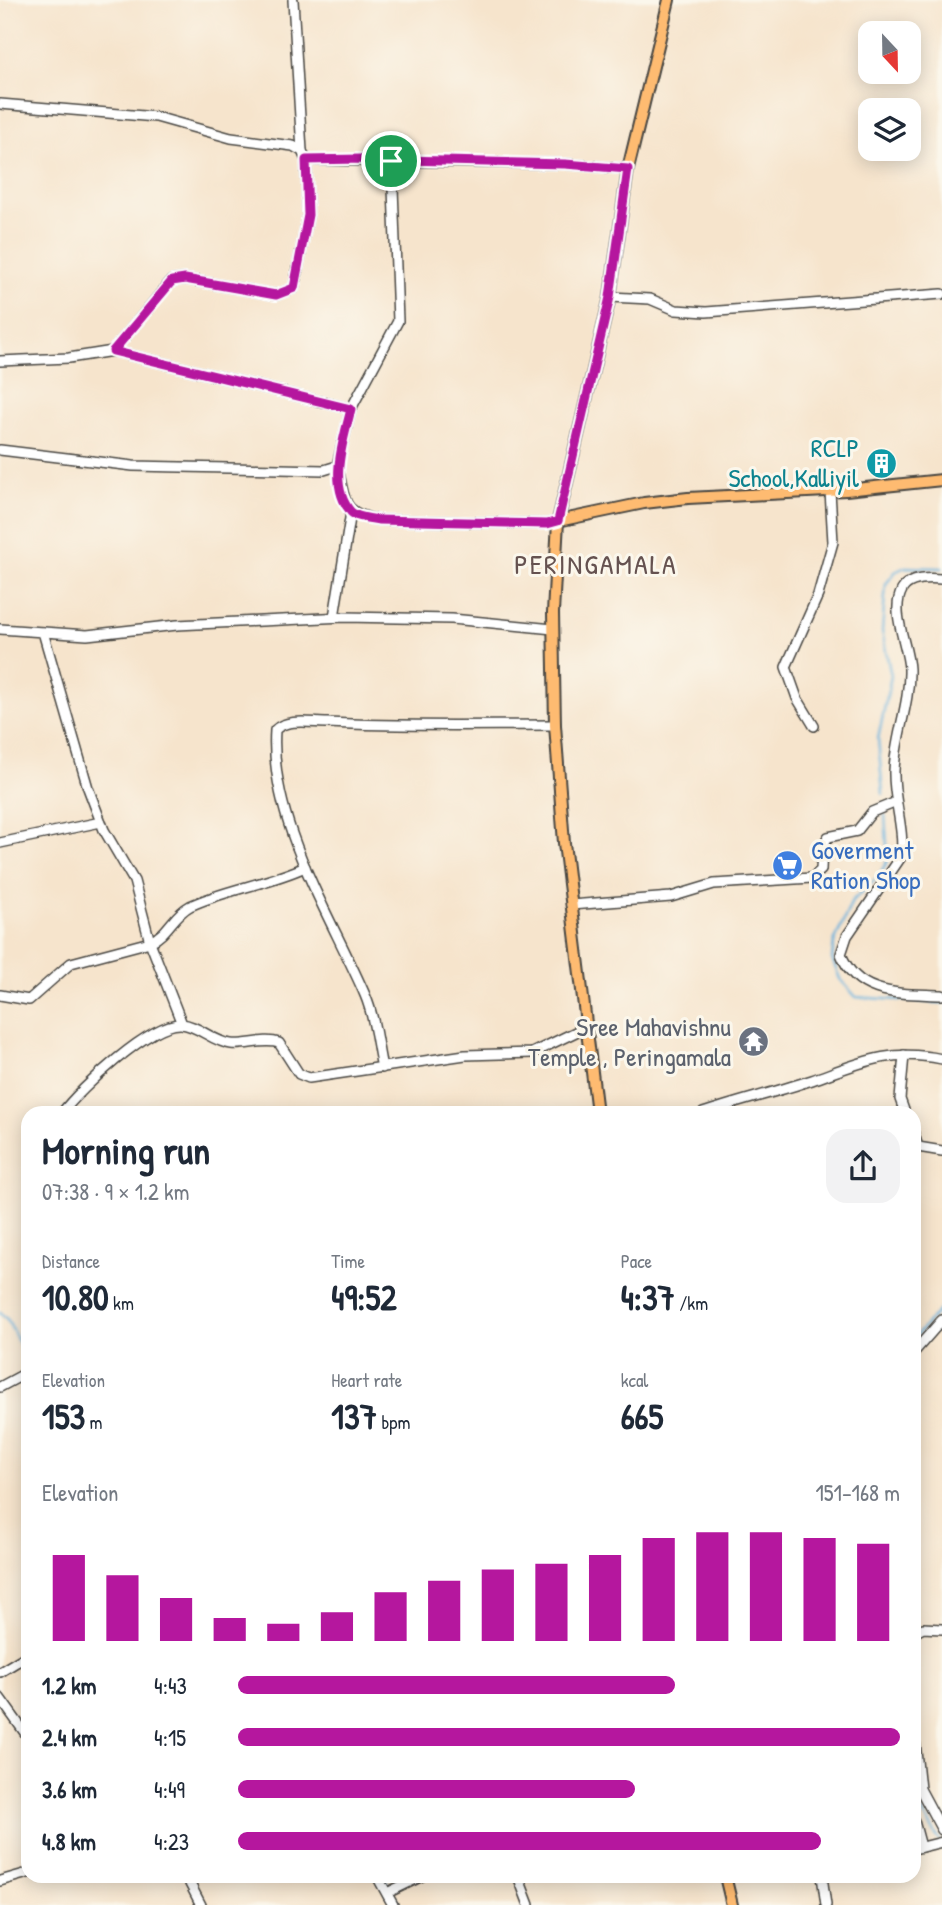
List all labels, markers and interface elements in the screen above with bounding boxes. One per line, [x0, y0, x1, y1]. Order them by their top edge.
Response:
north arrow [858, 21, 920, 84]
map controls [858, 21, 921, 161]
button: layers [858, 98, 921, 161]
pin [361, 131, 421, 191]
icon: arrive [372, 142, 410, 180]
place label: RCLP School,Kalliyil [728, 430, 859, 495]
building icon: RCLP School,Kalliyil [865, 446, 899, 480]
district label: PERINGAMALA [514, 545, 678, 583]
place label: Goverment Ration Shop [811, 832, 920, 897]
supermarket icon: Goverment Ration Shop [771, 848, 805, 882]
place label: Sree Mahavishnu Temple , Peringamala [528, 1009, 731, 1074]
temple icon: Sree Mahavishnu Temple , Peringamala [737, 1025, 771, 1059]
text: Morning run [42, 1124, 210, 1176]
button: share [826, 1129, 900, 1203]
text: 07:38 · 9 × 1.2 km [42, 1176, 189, 1207]
text: Distance [42, 1248, 100, 1274]
text: Time [331, 1248, 365, 1274]
text: Pace [621, 1248, 652, 1274]
text: 10.80 [42, 1274, 109, 1321]
text: 49:52 [331, 1274, 397, 1321]
text: 4:37 [621, 1274, 675, 1321]
text: km [109, 1290, 134, 1316]
text: /km [675, 1290, 708, 1316]
text: Elevation [42, 1367, 105, 1393]
text: Heart rate [331, 1367, 402, 1393]
text: kcal [621, 1367, 648, 1393]
text: 153 [42, 1393, 85, 1440]
text: 137 [331, 1393, 377, 1440]
text: 665 [621, 1393, 663, 1440]
text: m [85, 1409, 103, 1435]
text: bpm [377, 1409, 410, 1435]
text: Elevation [42, 1477, 118, 1508]
text: 151–168 m [815, 1477, 900, 1508]
text: 1.2 km [42, 1670, 97, 1701]
text: 4:43 [154, 1670, 187, 1701]
text: 2.4 km [42, 1722, 97, 1753]
text: 4:15 [154, 1722, 186, 1753]
text: 3.6 km [42, 1774, 97, 1805]
text: 4:49 [154, 1774, 185, 1805]
text: 4.8 km [42, 1826, 96, 1857]
text: 4:23 [154, 1826, 189, 1857]

